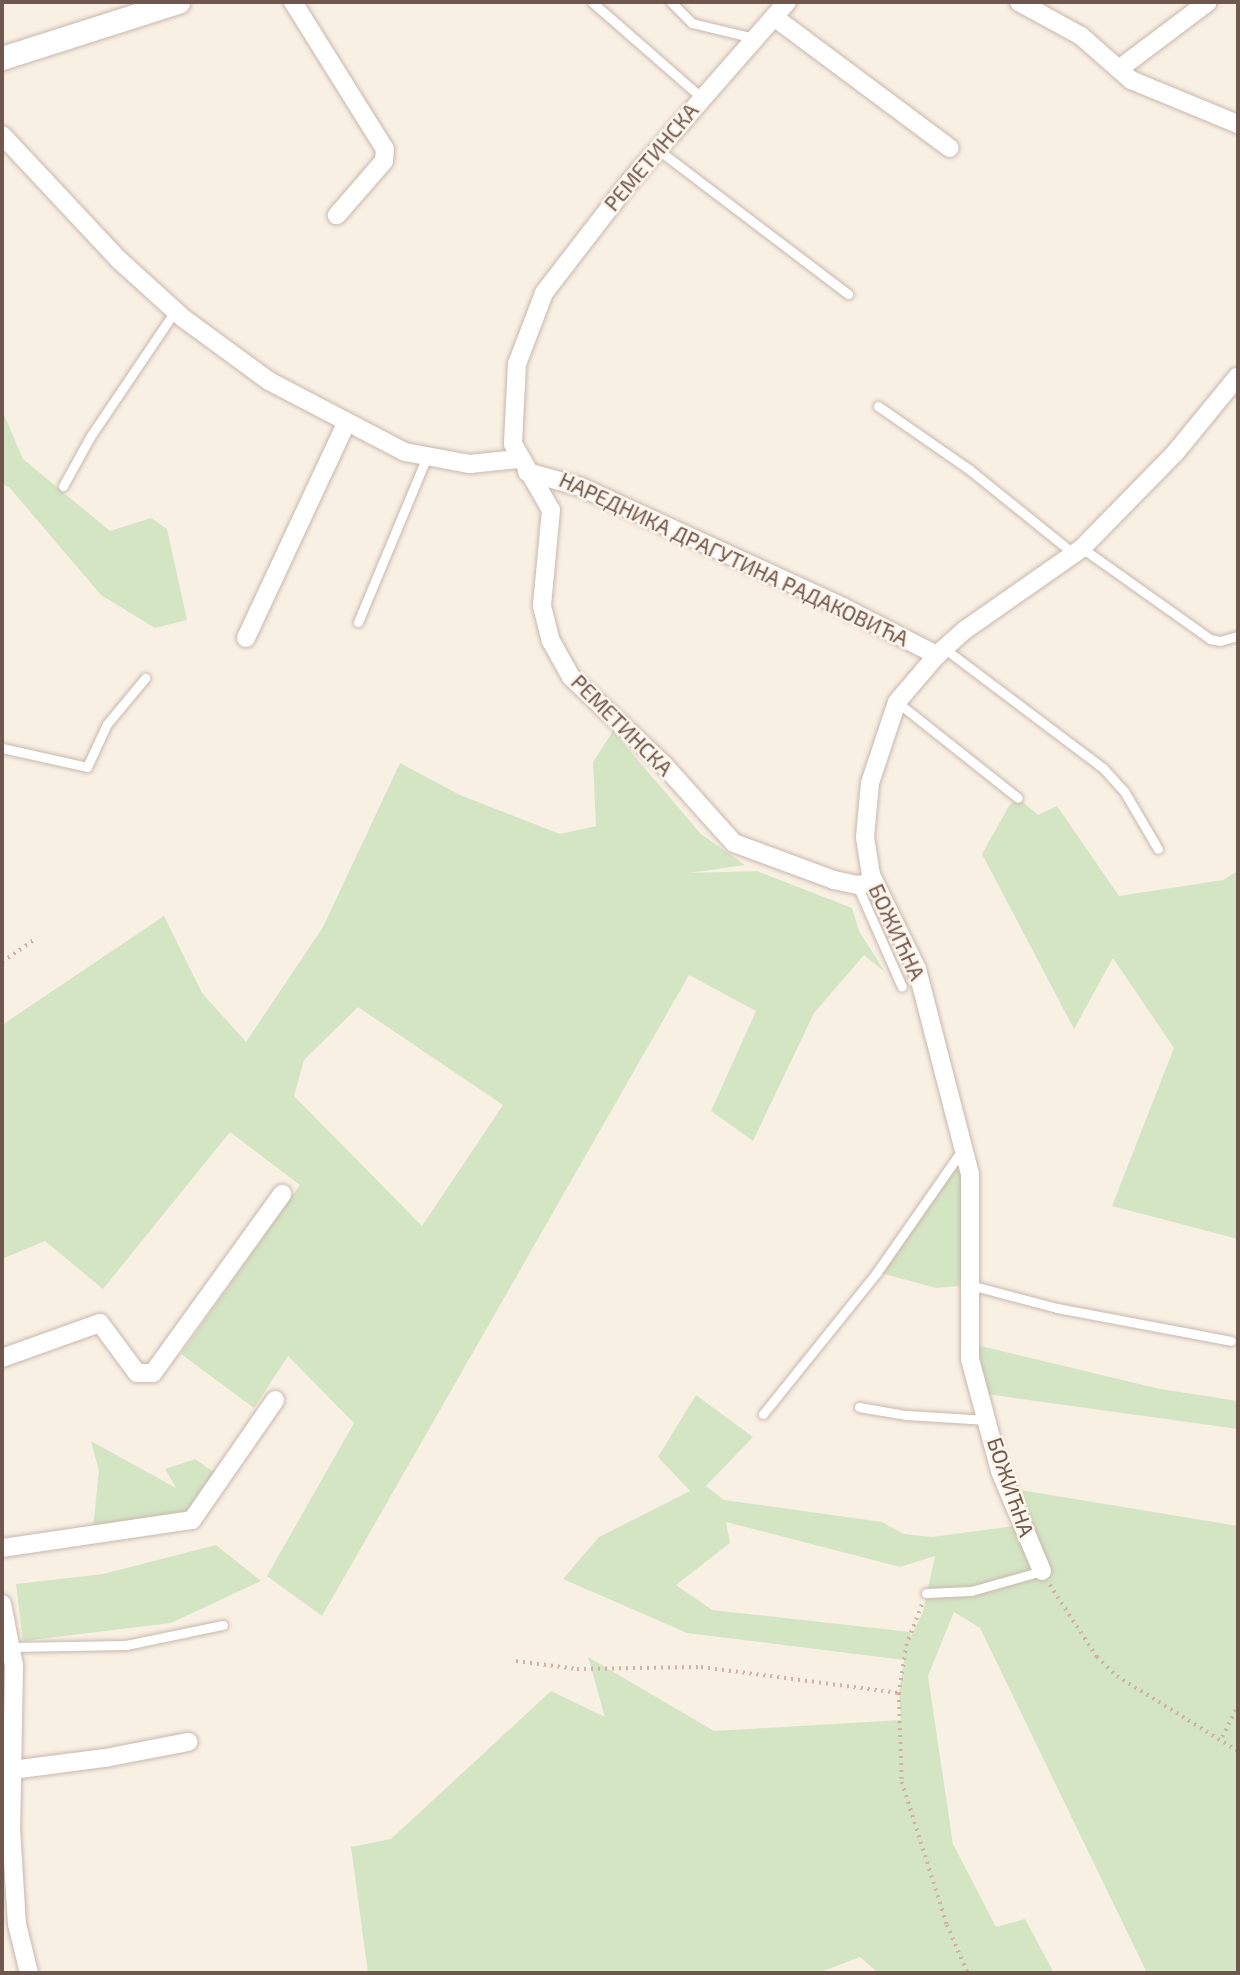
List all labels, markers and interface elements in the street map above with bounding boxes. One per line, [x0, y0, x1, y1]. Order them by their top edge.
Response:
street label: РЕМЕТИНСКА [599, 98, 703, 216]
street label: НАРЕДНИКА ДРАГУТИНА РАДАКОВИЋА [555, 467, 913, 651]
street label: РЕМЕТИНСКА [566, 669, 678, 781]
street label: БОЖИЋНА [864, 880, 930, 984]
street label: БОЖИЋНА [982, 1434, 1040, 1540]

